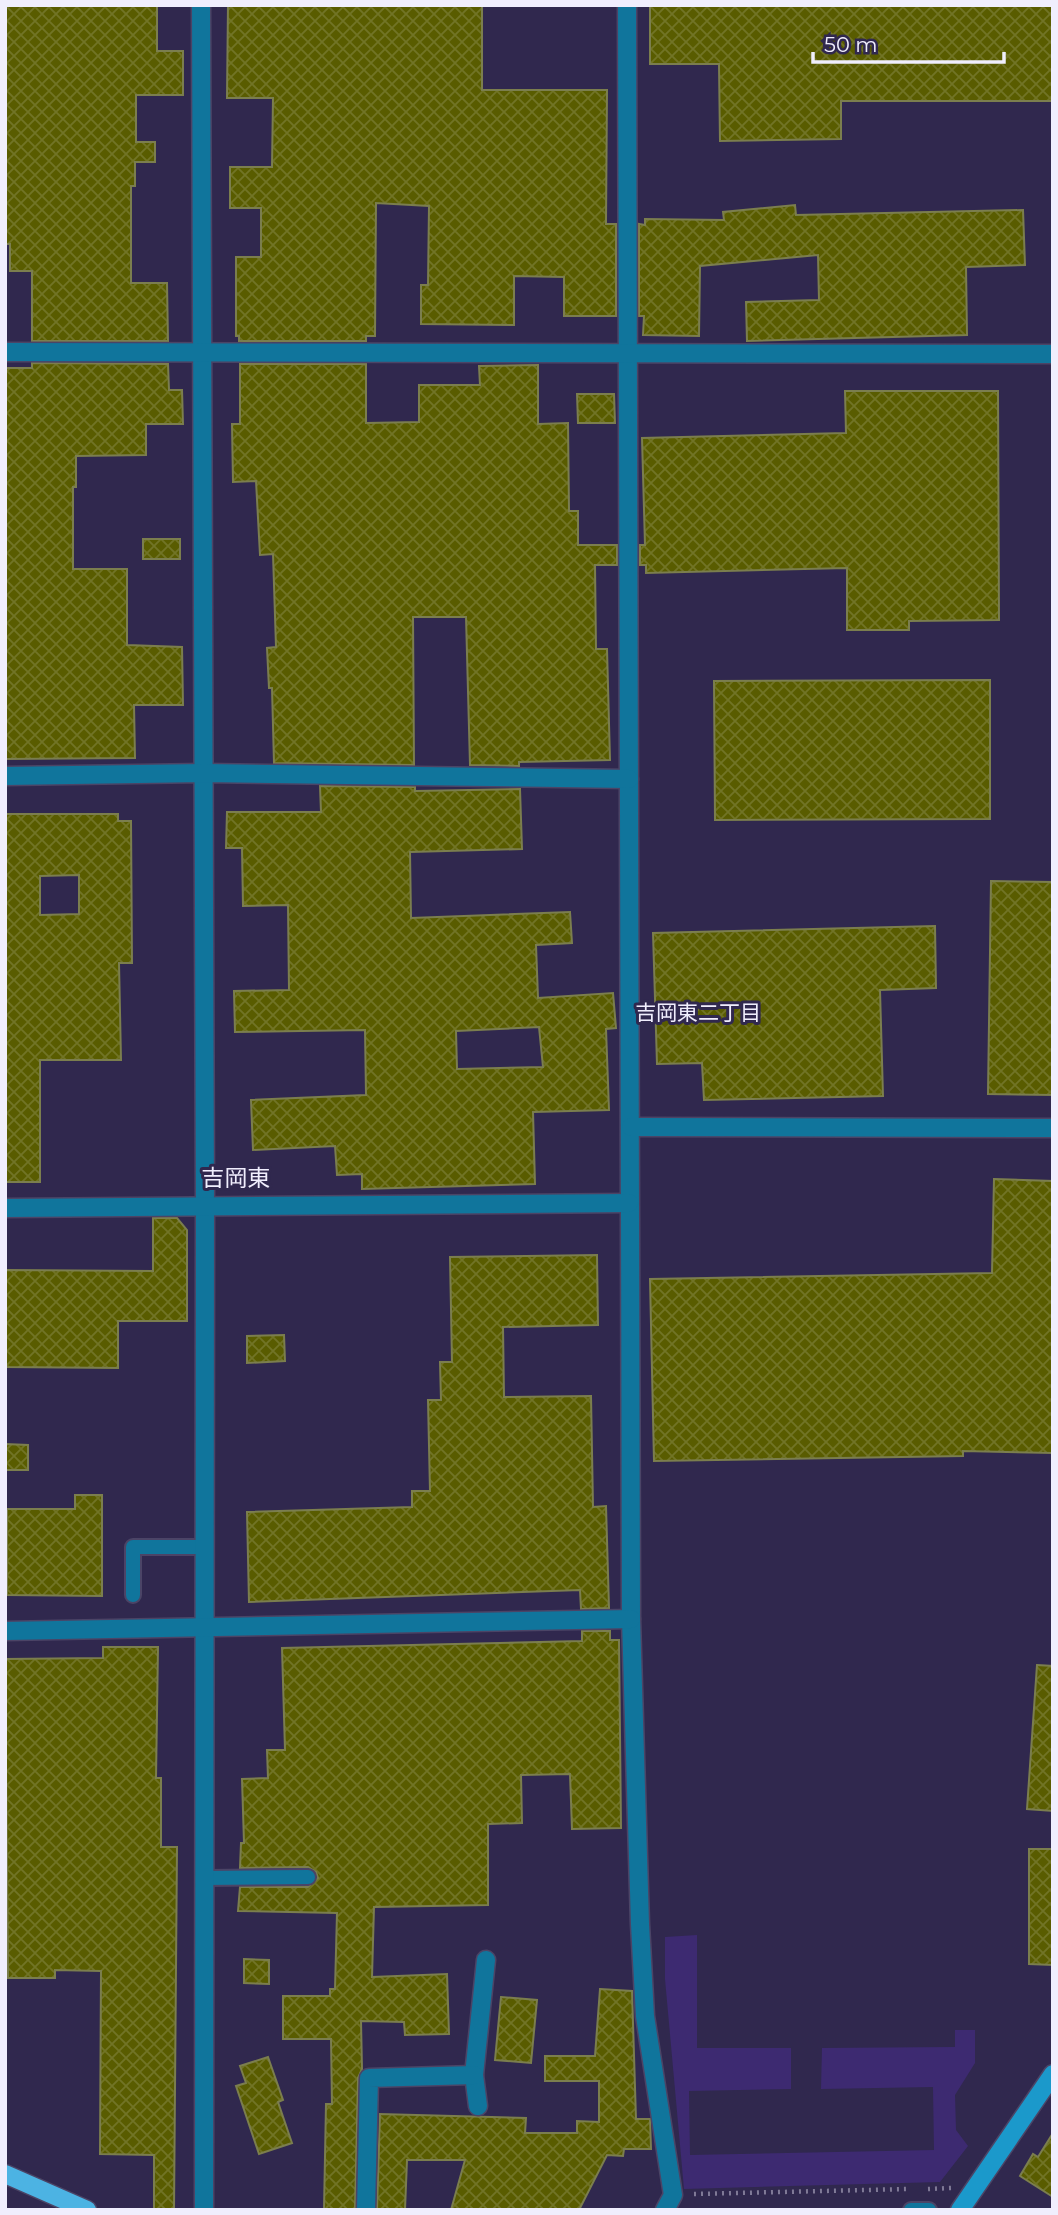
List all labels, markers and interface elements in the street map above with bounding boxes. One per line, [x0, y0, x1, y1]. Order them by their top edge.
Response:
scale bar [813, 21, 1004, 65]
text: 50 m [824, 32, 878, 57]
district label: 吉岡東二丁目 [635, 1000, 761, 1025]
district label: 吉岡東 [202, 1164, 271, 1192]

